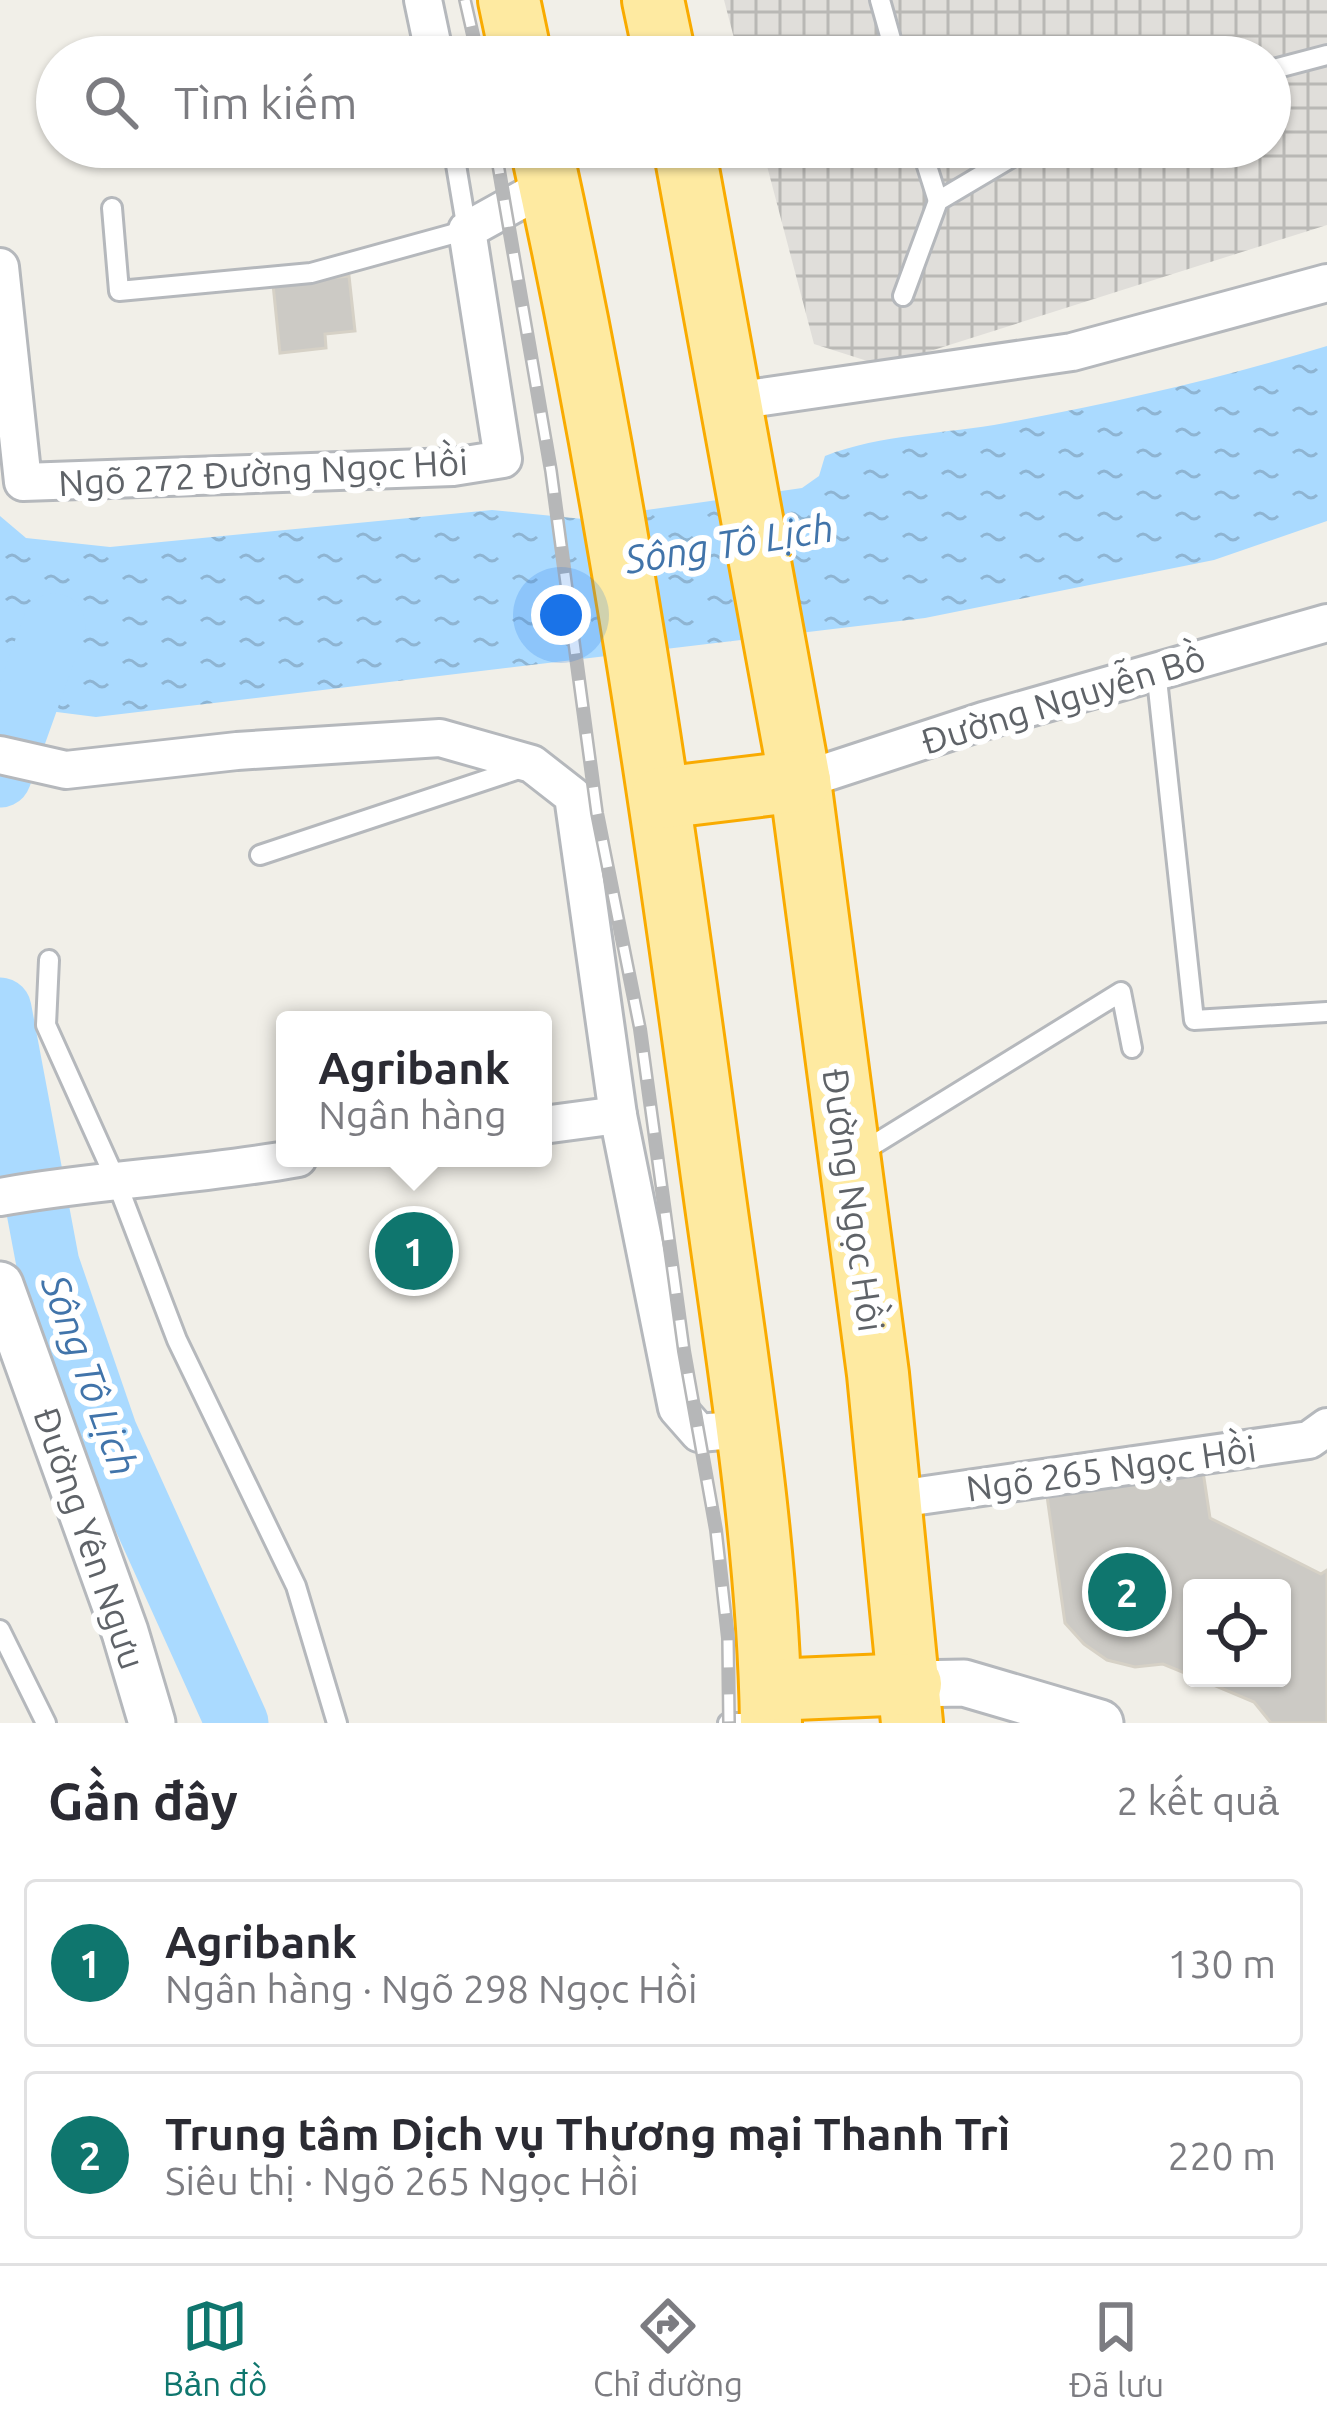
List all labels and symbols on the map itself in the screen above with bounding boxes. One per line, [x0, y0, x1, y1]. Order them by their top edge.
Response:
street label: Ngõ 272 Đường Ngọc Hồi [57, 438, 469, 503]
water label: Sông Tô Lịch [621, 505, 836, 581]
your location [531, 585, 591, 645]
street label: Đường Nguyễn Bồ [915, 634, 1210, 762]
street label: Đường Ngọc Hồi [815, 1065, 896, 1334]
pin: 1 [375, 1206, 453, 1296]
water label: Sông Tô Lịch [33, 1268, 146, 1481]
street label: Đường Yên Ngưu [26, 1402, 154, 1674]
street label: Ngõ 265 Ngọc Hồi [963, 1425, 1259, 1509]
pin: 2 [1088, 1547, 1166, 1637]

